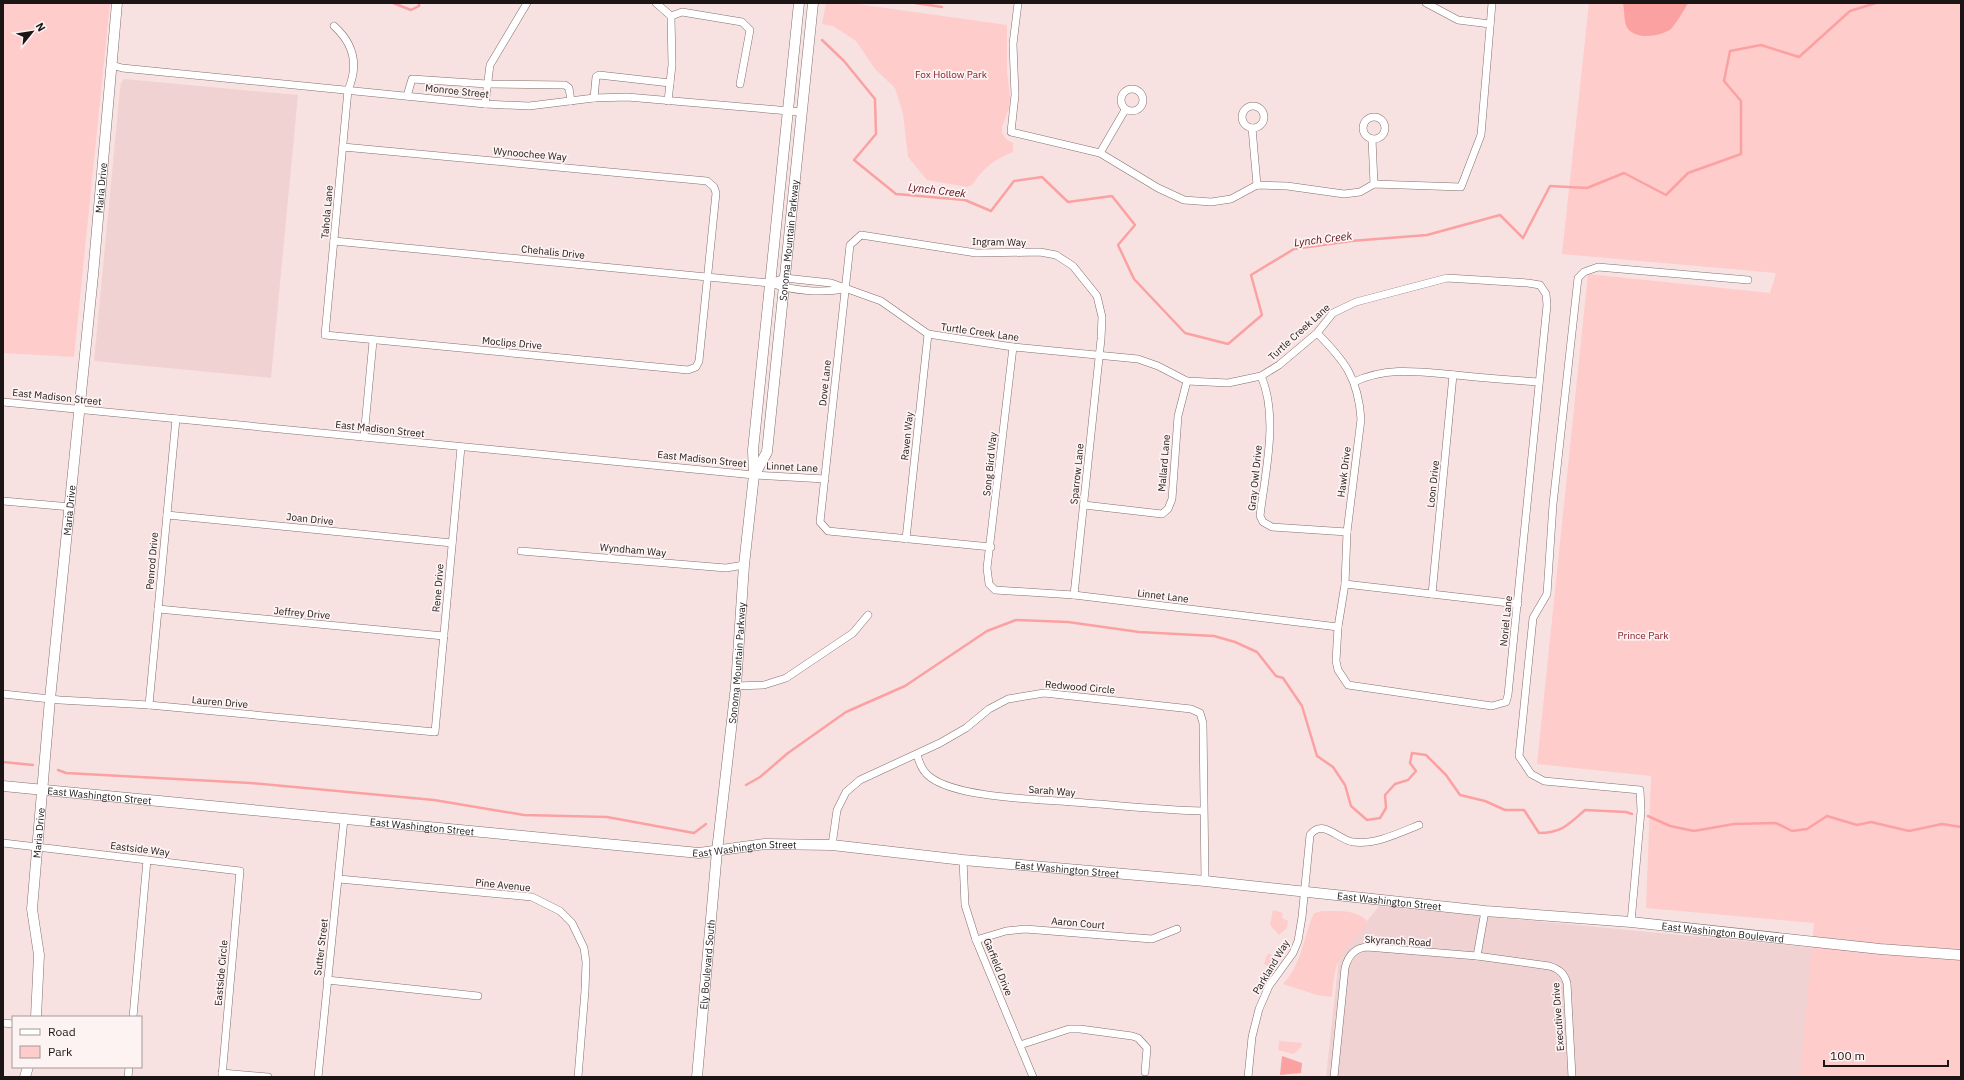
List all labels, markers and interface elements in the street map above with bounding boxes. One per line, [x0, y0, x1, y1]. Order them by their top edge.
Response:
north arrow [12, 12, 52, 52]
text: N [33, 20, 49, 34]
park label: Fox Hollow Park [915, 68, 988, 81]
street label: Monroe Street [425, 81, 490, 101]
street label: Wynoochee Way [493, 144, 567, 164]
street label: Maria Drive [92, 162, 109, 214]
street label: Sonoma Mountain Parkway [776, 179, 801, 301]
water label: Lynch Creek [907, 180, 967, 201]
street label: Tahola Lane [318, 184, 336, 239]
water label: Lynch Creek [1293, 228, 1353, 249]
street label: Ingram Way [972, 235, 1026, 249]
street label: Chehalis Drive [520, 242, 586, 262]
street label: Turtle Creek Lane [1265, 301, 1333, 363]
street label: Turtle Creek Lane [940, 320, 1020, 344]
street label: Moclips Drive [481, 334, 543, 352]
street label: Dove Lane [816, 359, 834, 407]
street label: East Madison Street [12, 386, 103, 408]
street label: Raven Way [898, 411, 916, 461]
street label: East Madison Street [335, 418, 426, 440]
street label: Song Bird Way [980, 431, 1000, 497]
street label: Mallard Lane [1155, 433, 1173, 492]
street label: Sparrow Lane [1067, 442, 1087, 505]
street label: Gray Owl Drive [1245, 444, 1265, 512]
street label: Hawk Drive [1334, 445, 1354, 498]
street label: East Madison Street [657, 448, 748, 470]
street label: Linnet Lane [766, 459, 819, 475]
street label: Loon Drive [1424, 459, 1442, 508]
street label: Maria Drive [60, 484, 78, 536]
street label: Joan Drive [286, 510, 335, 528]
street label: Penrod Drive [143, 531, 161, 590]
street label: Wyndham Way [599, 541, 667, 559]
street label: Rene Drive [429, 563, 447, 613]
street label: Linnet Lane [1137, 586, 1190, 606]
street label: Noriel Lane [1497, 594, 1515, 647]
street label: Sonoma Mountain Parkway [725, 602, 748, 724]
street label: Jeffrey Drive [273, 604, 331, 622]
park label: Prince Park [1618, 629, 1669, 642]
street label: Redwood Circle [1045, 677, 1116, 697]
street label: Lauren Drive [191, 693, 249, 711]
street label: Sarah Way [1028, 783, 1076, 799]
street label: East Washington Street [47, 784, 153, 807]
street label: Maria Drive [30, 807, 47, 859]
street label: East Washington Street [369, 815, 475, 838]
street label: East Washington Street [692, 837, 797, 860]
street label: Eastside Way [110, 839, 170, 859]
street label: East Washington Street [1014, 858, 1120, 880]
street label: Pine Avenue [475, 876, 532, 894]
street label: East Washington Street [1337, 889, 1443, 913]
street label: Aaron Court [1051, 914, 1106, 932]
street label: Sutter Street [311, 917, 331, 976]
street label: Ely Boulevard South [697, 919, 717, 1010]
street label: East Washington Boulevard [1661, 919, 1785, 945]
street label: Skyranch Road [1364, 933, 1432, 949]
street label: Garfield Drive [981, 936, 1016, 998]
street label: Parkland Way [1250, 937, 1292, 997]
street label: Eastside Circle [212, 939, 230, 1006]
street label: Executive Drive [1549, 982, 1567, 1052]
legend [12, 1016, 142, 1068]
text: Road [48, 1024, 76, 1039]
scale bar [1824, 1042, 1948, 1068]
text: Park [48, 1044, 73, 1059]
text: 100 m [1830, 1048, 1865, 1063]

